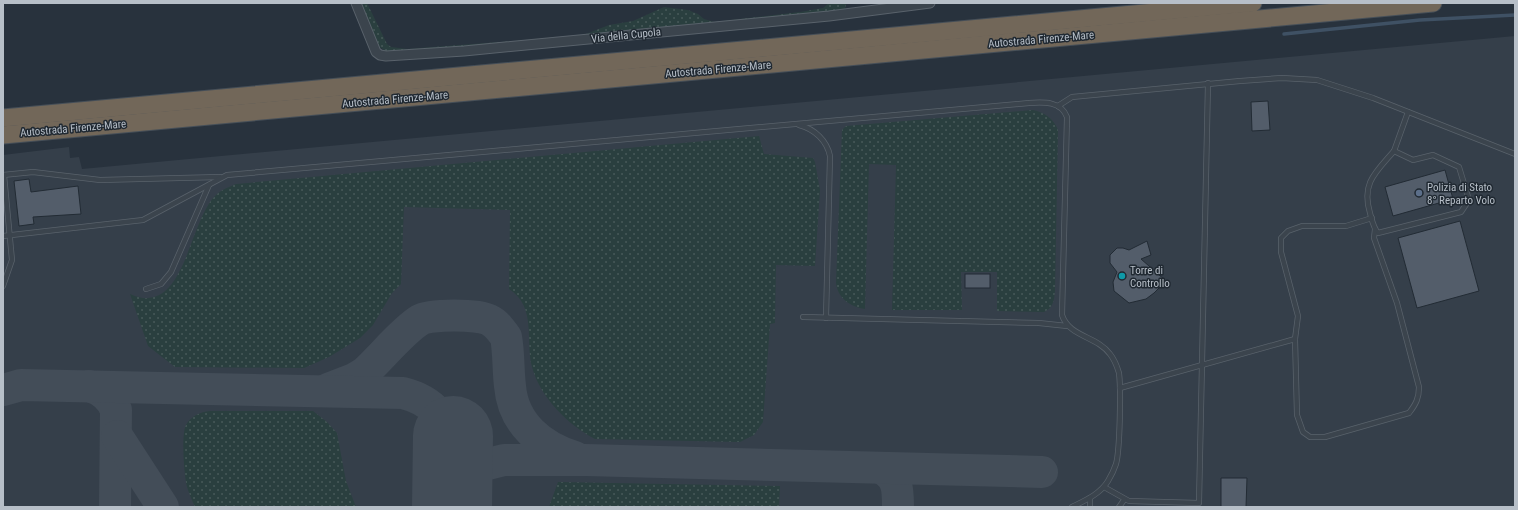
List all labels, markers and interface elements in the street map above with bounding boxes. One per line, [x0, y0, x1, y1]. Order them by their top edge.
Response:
street label: Via della Cupola [590, 25, 662, 46]
street label: Autostrada Firenze-Mare [987, 28, 1095, 51]
street label: Autostrada Firenze-Mare [664, 58, 772, 81]
street label: Autostrada Firenze-Mare [341, 88, 449, 111]
street label: Autostrada Firenze-Mare [19, 117, 127, 140]
place label: Polizia di Stato 8° Reparto Volo [1427, 181, 1496, 207]
marker: Polizia di Stato 8° Reparto Volo [1414, 188, 1424, 198]
place label: Torre di Controllo [1130, 264, 1170, 290]
marker: Torre di Controllo [1117, 271, 1127, 281]

